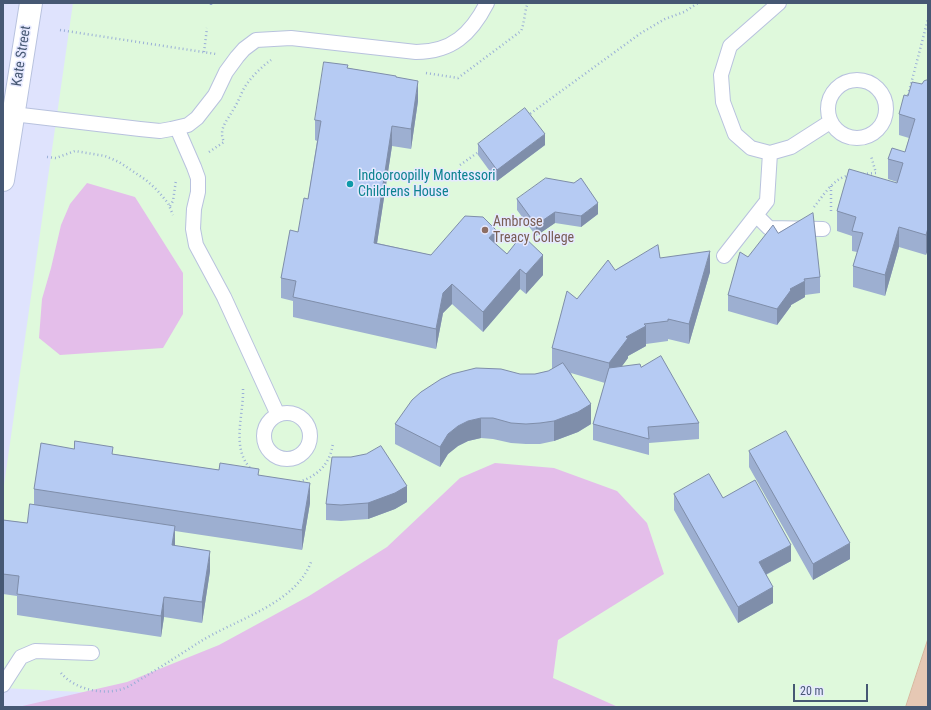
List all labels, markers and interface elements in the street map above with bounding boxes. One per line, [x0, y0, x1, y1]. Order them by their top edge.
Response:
street label: Kate Street [9, 25, 35, 87]
place label: Indooroopilly Montessori Childrens House [358, 168, 495, 200]
marker: Indooroopilly Montessori Childrens House [345, 179, 355, 189]
place label: Ambrose Treacy College [493, 214, 574, 246]
marker: Ambrose Treacy College [480, 225, 490, 235]
scale bar [795, 676, 870, 702]
text: 20 m [800, 684, 824, 698]

